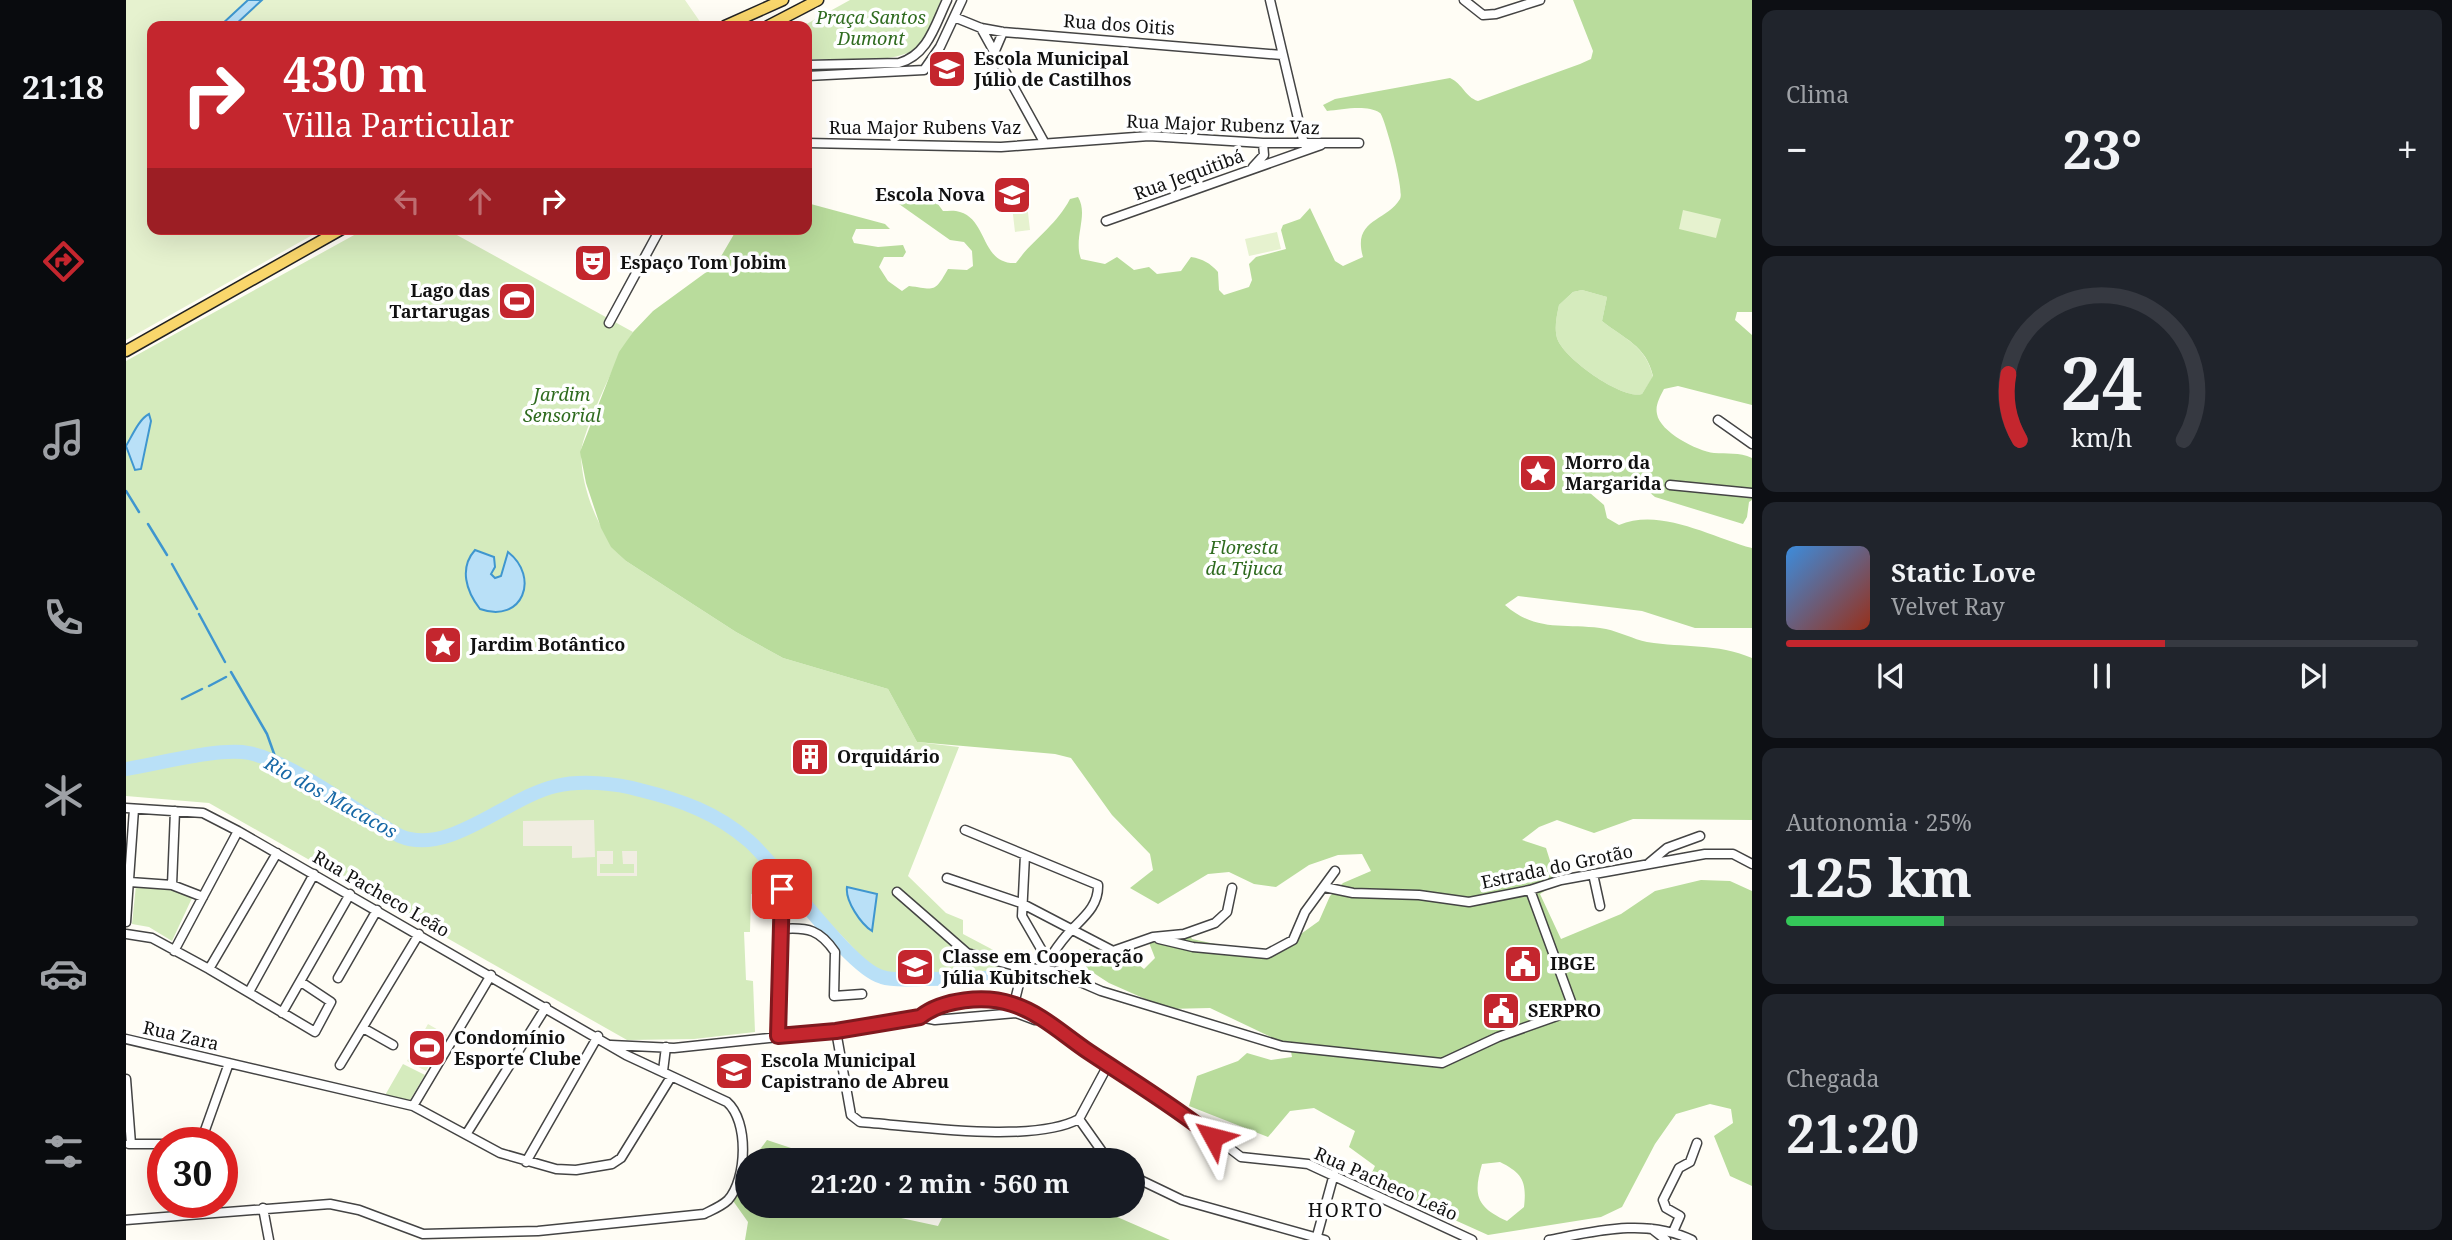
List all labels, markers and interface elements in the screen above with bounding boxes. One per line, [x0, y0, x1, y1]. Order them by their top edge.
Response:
park label: Praça Santos Dumont [815, 5, 926, 50]
street label: Rua dos Oitis [1063, 8, 1176, 40]
text: 430 m [283, 40, 427, 106]
place label: Escola Municipal Júlio de Castilhos [973, 46, 1132, 91]
school or university icon: Escola Municipal Júlio de Castilhos [926, 48, 968, 90]
icon: right [168, 49, 259, 140]
text: 21:18 [22, 65, 104, 108]
text: Clima [1786, 78, 1849, 110]
text: Villa Particular [283, 103, 514, 146]
street label: Rua Major Rubenz Vaz [1126, 109, 1320, 139]
text: 23° [2063, 113, 2142, 184]
street label: Rua Major Rubens Vaz [829, 115, 1021, 139]
text: − [1786, 123, 1808, 175]
text: + [2397, 123, 2418, 175]
street label: Rua Jequitibá [1130, 143, 1247, 205]
school or university icon: Escola Nova [991, 174, 1033, 216]
icon: left [388, 182, 426, 220]
icon: ahead [461, 182, 499, 220]
icon: right [534, 182, 572, 220]
place label: Escola Nova [875, 182, 985, 206]
icon: directions [39, 237, 88, 286]
theatre icon: Espaço Tom Jobim [572, 242, 614, 284]
place label: Espaço Tom Jobim [620, 250, 787, 274]
place label: Lago das Tartarugas [390, 278, 490, 323]
sports icon: Lago das Tartarugas [496, 280, 538, 322]
text: 24 [2061, 332, 2143, 431]
park label: Jardim Sensorial [523, 382, 601, 427]
icon: music [39, 415, 88, 464]
text: km/h [2071, 420, 2133, 454]
place label: Morro da Margarida [1565, 450, 1662, 495]
place icon: Morro da Margarida [1517, 452, 1559, 494]
park label: Floresta da Tijuca [1205, 535, 1283, 580]
text: Static Love [1891, 554, 2036, 590]
text: Velvet Ray [1891, 590, 2005, 622]
icon: phone [39, 593, 88, 642]
place icon: Jardim Botântico [422, 624, 464, 666]
place label: Jardim Botântico [469, 632, 625, 656]
icon: previous [1872, 657, 1910, 695]
icon: pause [2083, 657, 2121, 695]
icon: next [2294, 657, 2332, 695]
building icon: Orquidário [789, 736, 831, 778]
place label: Orquidário [837, 744, 940, 768]
water label: Rio dos Macacos [259, 749, 402, 844]
icon: climate [39, 771, 88, 820]
text: Autonomia · 25% [1786, 806, 1972, 838]
street label: Estrada do Grotão [1479, 838, 1635, 894]
text: 125 km [1786, 841, 1972, 912]
street label: Rua Pacheco Leão [309, 844, 454, 942]
pin [752, 859, 812, 919]
icon: arrive [763, 870, 801, 908]
public building icon: IBGE [1502, 943, 1544, 985]
place label: Classe em Cooperação Júlia Kubitschek [941, 944, 1143, 989]
school or university icon: Classe em Cooperação Júlia Kubitschek [894, 946, 936, 988]
icon: car [39, 949, 88, 998]
place label: IBGE [1550, 951, 1595, 975]
public building icon: SERPRO [1480, 990, 1522, 1032]
place label: SERPRO [1528, 998, 1601, 1022]
street label: Rua Zara [141, 1015, 221, 1055]
place label: Condomínio Esporte Clube [454, 1025, 581, 1070]
sports icon: Condomínio Esporte Clube [406, 1027, 448, 1069]
place label: Escola Municipal Capistrano de Abreu [761, 1048, 949, 1093]
school or university icon: Escola Municipal Capistrano de Abreu [713, 1050, 755, 1092]
text: Chegada [1786, 1062, 1879, 1094]
text: 21:20 [1786, 1097, 1919, 1168]
position arrow [1176, 1100, 1250, 1174]
icon: filters [39, 1127, 88, 1176]
speed limit sign: 30 [147, 1127, 238, 1218]
street label: Rua Pacheco Leão [1311, 1141, 1462, 1225]
text: 21:20 · 2 min · 560 m [810, 1165, 1070, 1201]
district label: HORTO [1308, 1197, 1384, 1223]

